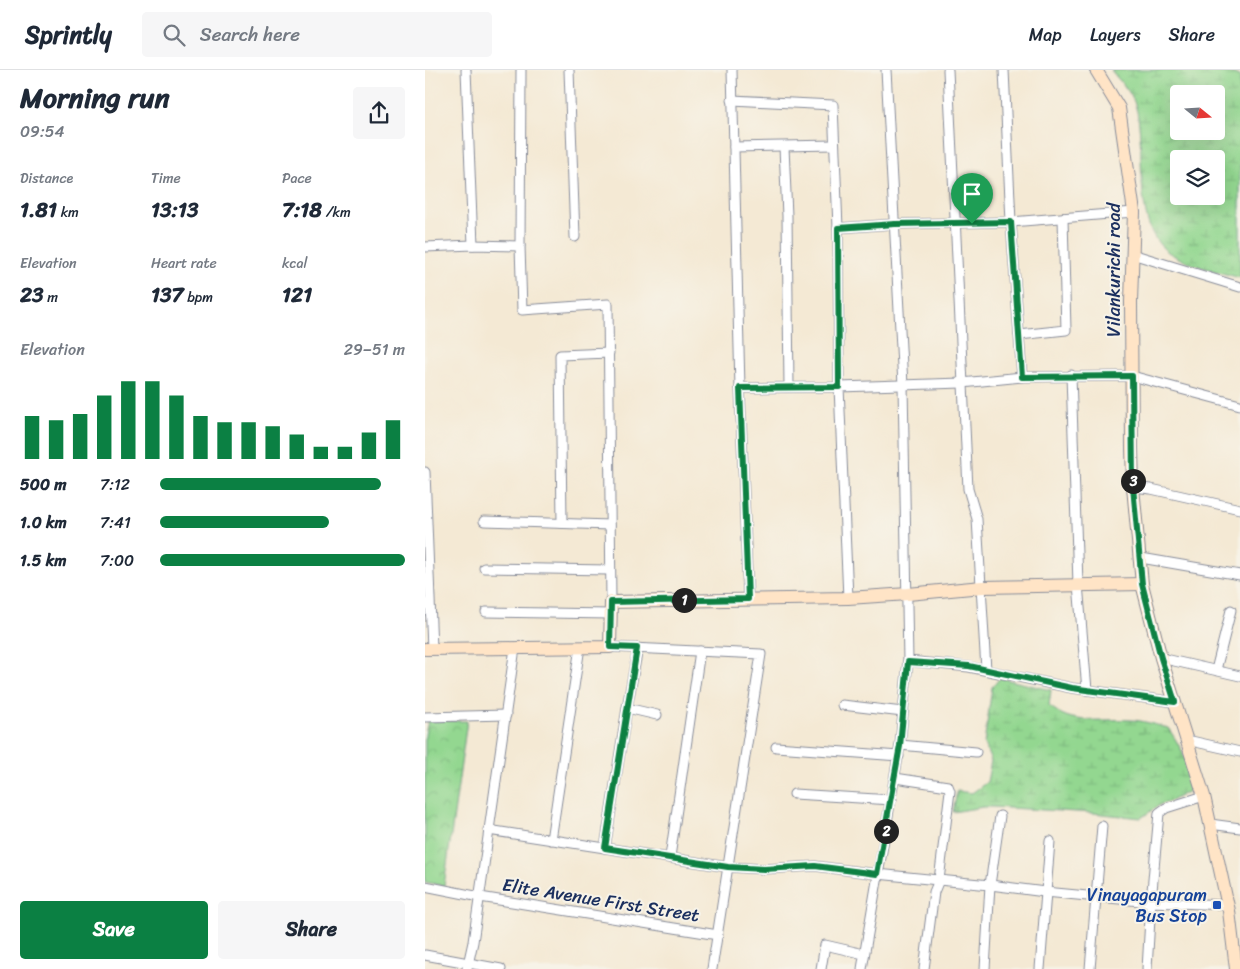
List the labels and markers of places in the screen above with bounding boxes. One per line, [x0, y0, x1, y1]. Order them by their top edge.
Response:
pin [951, 173, 993, 224]
pin: 3 [1121, 468, 1145, 494]
pin: 1 [671, 588, 697, 612]
pin: 2 [873, 818, 899, 844]
place label: Vinayagapuram Bus Stop [1087, 879, 1207, 932]
marker: Vinayagapuram Bus Stop [1211, 899, 1223, 911]

